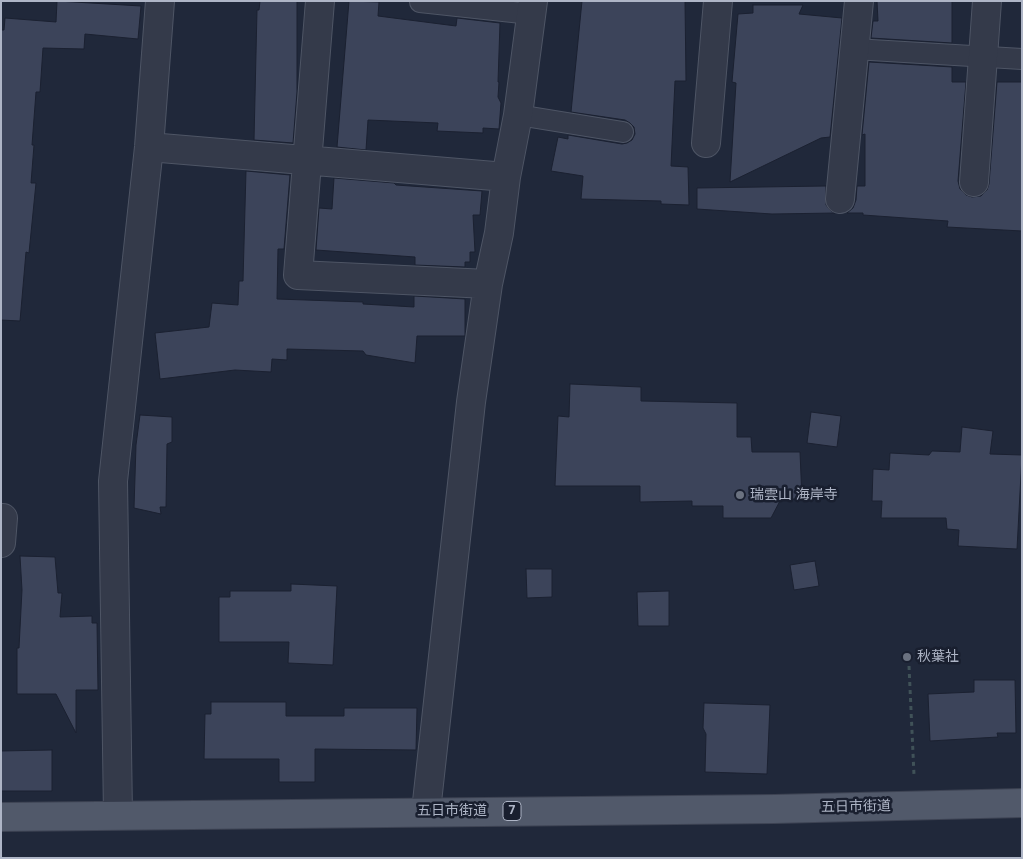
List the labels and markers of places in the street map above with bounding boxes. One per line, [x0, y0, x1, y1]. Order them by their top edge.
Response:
place label: 瑞雲山 海岸寺 [750, 487, 838, 503]
marker: 瑞雲山 海岸寺 [734, 489, 746, 501]
place label: 秋葉社 [917, 649, 959, 665]
marker: 秋葉社 [901, 651, 913, 663]

